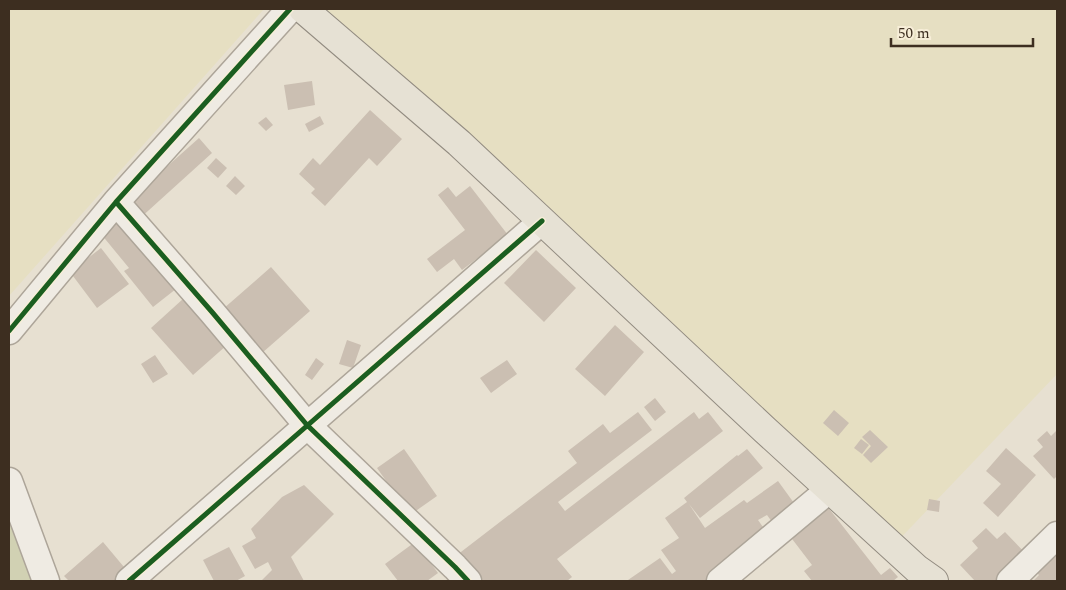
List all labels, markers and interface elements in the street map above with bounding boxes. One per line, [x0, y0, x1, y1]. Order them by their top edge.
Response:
scale bar [891, 15, 1034, 47]
text: 50 m [898, 22, 930, 45]

